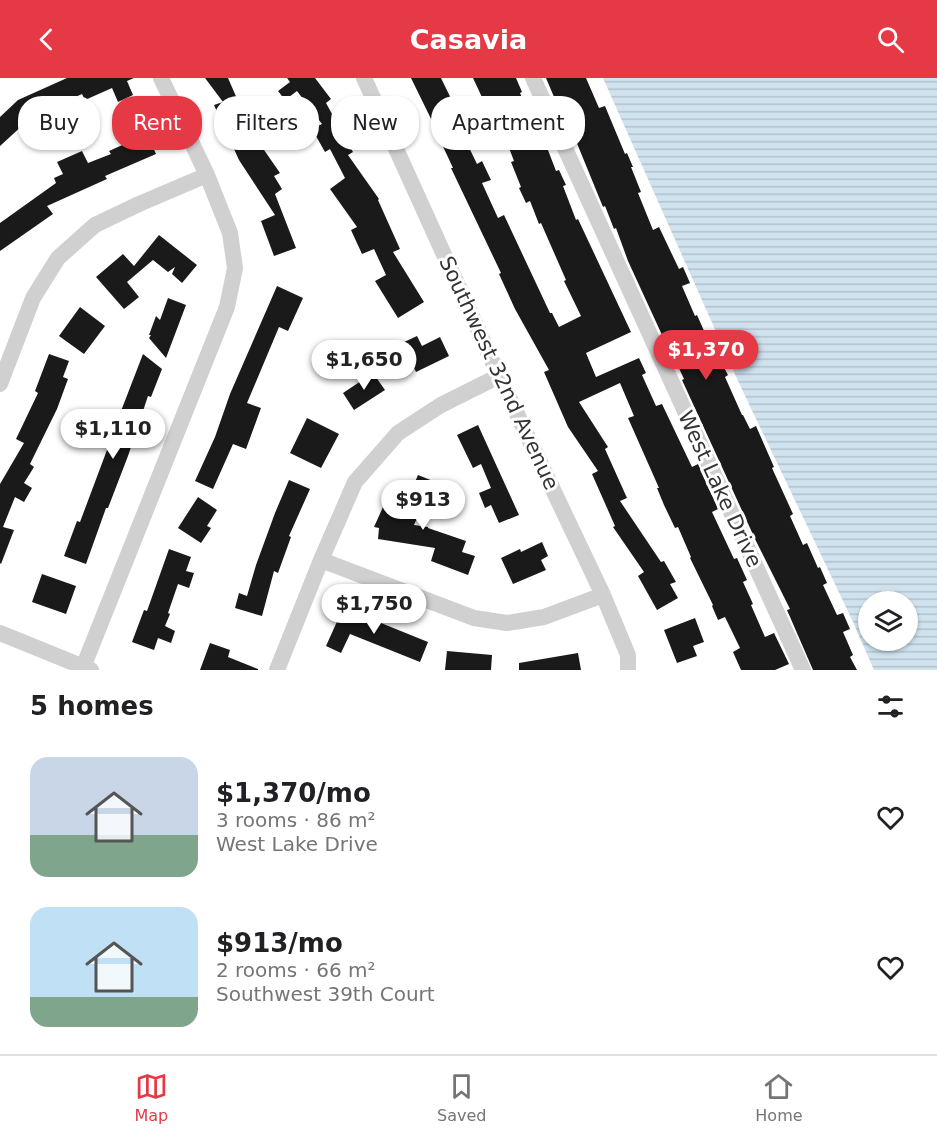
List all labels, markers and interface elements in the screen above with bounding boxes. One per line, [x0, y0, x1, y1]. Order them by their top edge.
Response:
icon: back [30, 23, 63, 56]
icon: search [874, 23, 907, 56]
text: Casavia [410, 24, 527, 55]
chip: Buy [18, 96, 100, 150]
chip: Rent [112, 96, 202, 150]
chip: Filters [214, 96, 319, 150]
chip: New [331, 96, 419, 150]
chip: Apartment [431, 96, 585, 150]
street label: Southwest 32nd Avenue [434, 252, 564, 494]
pin: $1,370 [657, 330, 755, 381]
text: $1,370 [667, 337, 745, 361]
pin: $1,650 [315, 340, 413, 391]
text: $1,650 [325, 347, 403, 371]
street label: West Lake Drive [673, 407, 767, 571]
pin: $1,110 [64, 409, 162, 460]
text: $1,110 [74, 416, 152, 440]
pin: $913 [387, 480, 459, 531]
text: $913 [395, 487, 451, 511]
pin: $1,750 [325, 584, 423, 635]
text: $1,750 [335, 591, 413, 615]
map controls [858, 591, 918, 651]
button: layers [858, 591, 918, 651]
icon: filters [874, 690, 907, 723]
text: 5 homes [30, 691, 154, 721]
text: $1,370/mo [216, 778, 371, 808]
icon: home [78, 781, 150, 853]
icon: heart [874, 801, 907, 834]
text: 3 rooms · 86 m² [216, 808, 376, 832]
text: West Lake Drive [216, 832, 378, 856]
text: $913/mo [216, 928, 343, 958]
icon: home [78, 931, 150, 1003]
icon: heart [874, 951, 907, 984]
text: 2 rooms · 66 m² [216, 958, 376, 982]
text: Southwest 39th Court [216, 982, 435, 1006]
tab: Map [134, 1070, 168, 1125]
tab: Saved [437, 1070, 486, 1125]
tab: Home [755, 1070, 803, 1125]

